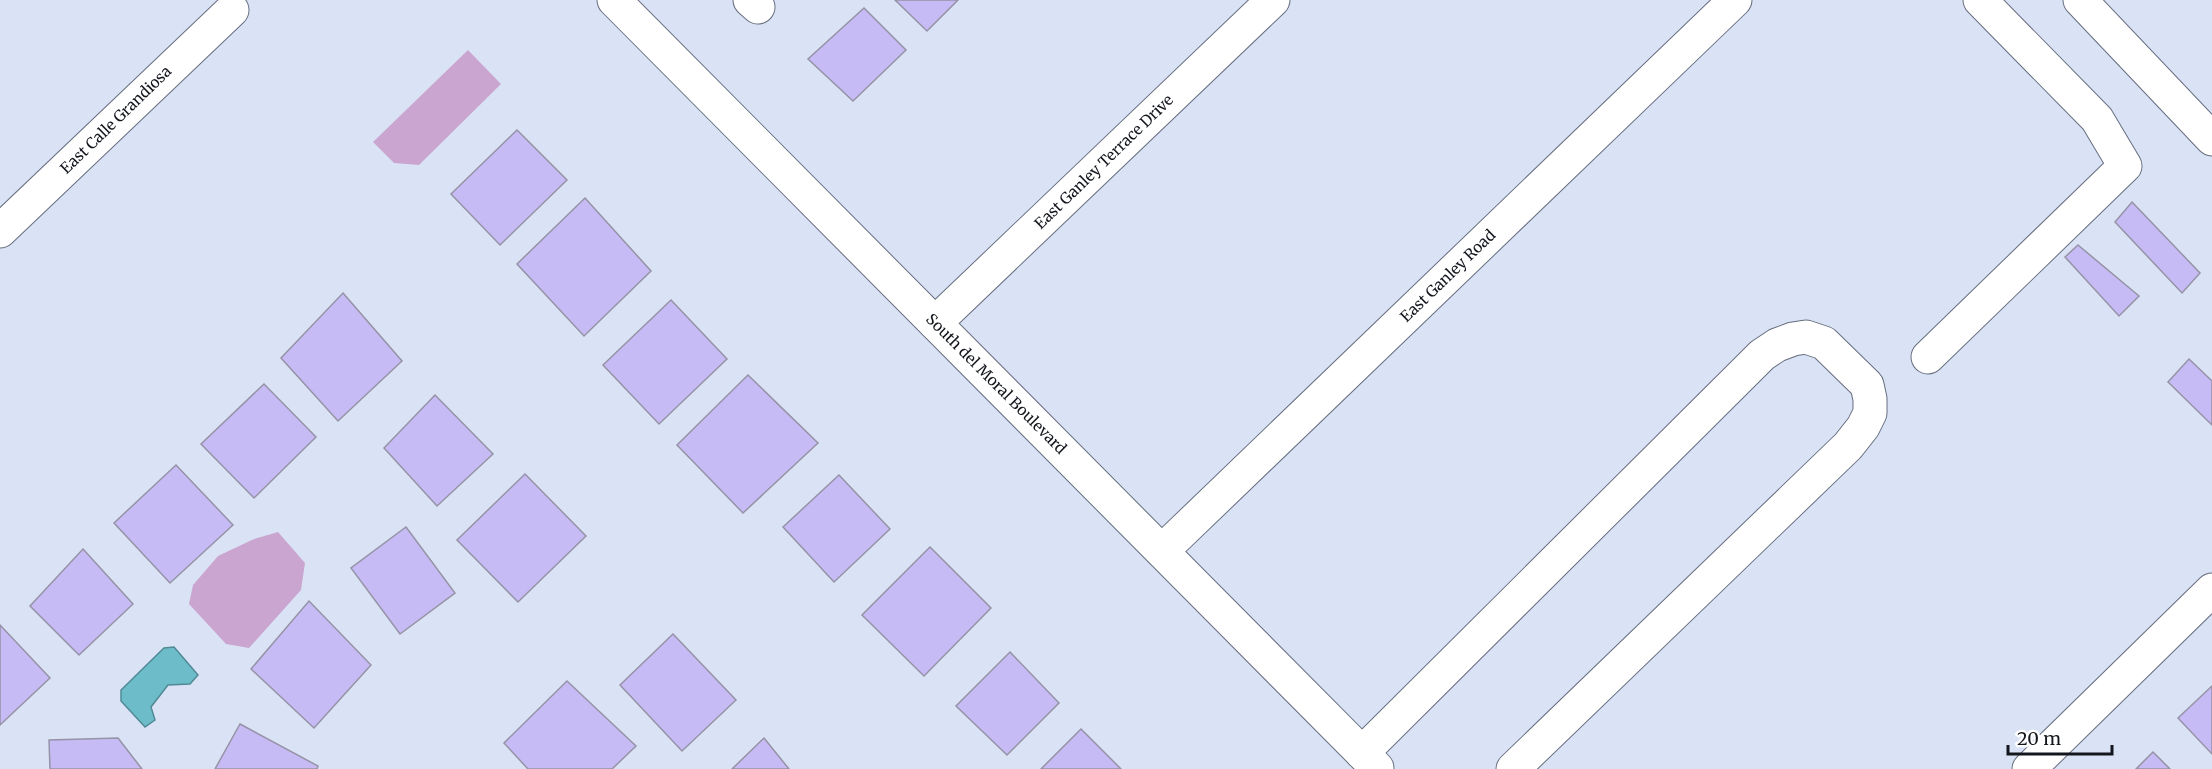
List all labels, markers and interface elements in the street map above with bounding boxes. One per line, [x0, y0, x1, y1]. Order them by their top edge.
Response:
street label: East Calle Grandiosa [56, 62, 175, 178]
street label: East Ganley Terrace Drive [1030, 90, 1177, 233]
street label: East Ganley Road [1396, 225, 1499, 326]
street label: South del Moral Boulevard [922, 309, 1071, 458]
scale bar [2008, 718, 2112, 756]
text: 20 m [2017, 727, 2061, 750]

